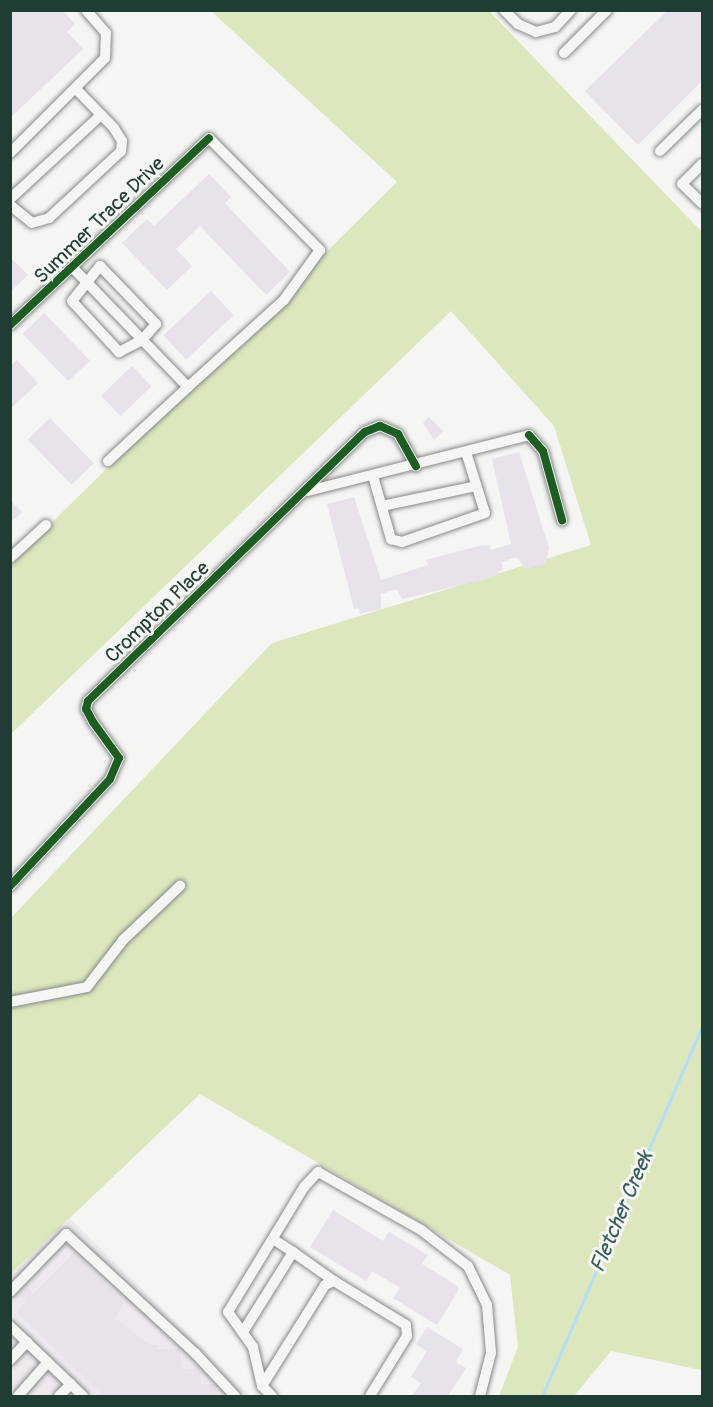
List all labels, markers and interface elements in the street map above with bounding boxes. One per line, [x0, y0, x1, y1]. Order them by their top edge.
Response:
street label: Summer Trace Drive [29, 152, 169, 288]
street label: Crompton Place [100, 556, 214, 668]
water label: Fletcher Creek [585, 1148, 659, 1276]

